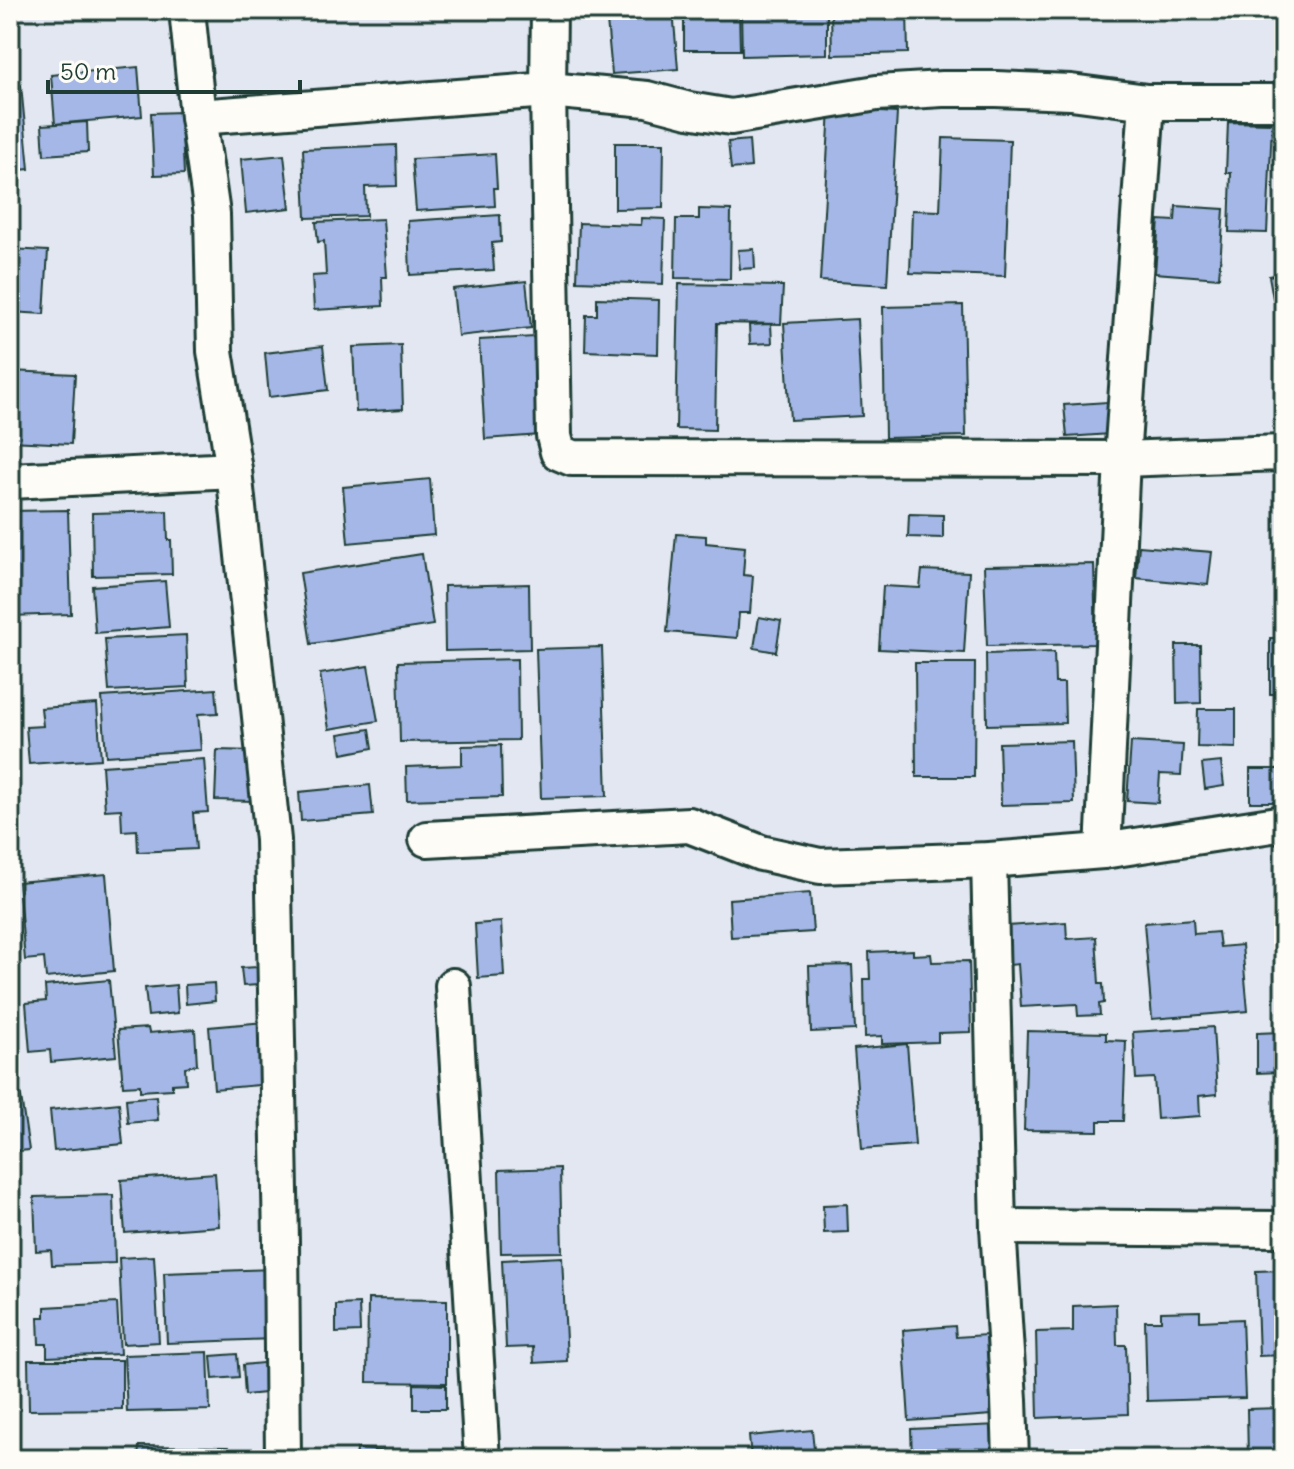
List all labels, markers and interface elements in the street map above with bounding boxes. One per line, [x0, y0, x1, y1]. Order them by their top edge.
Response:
scale bar [48, 44, 300, 94]
text: 50 m [60, 56, 116, 86]

